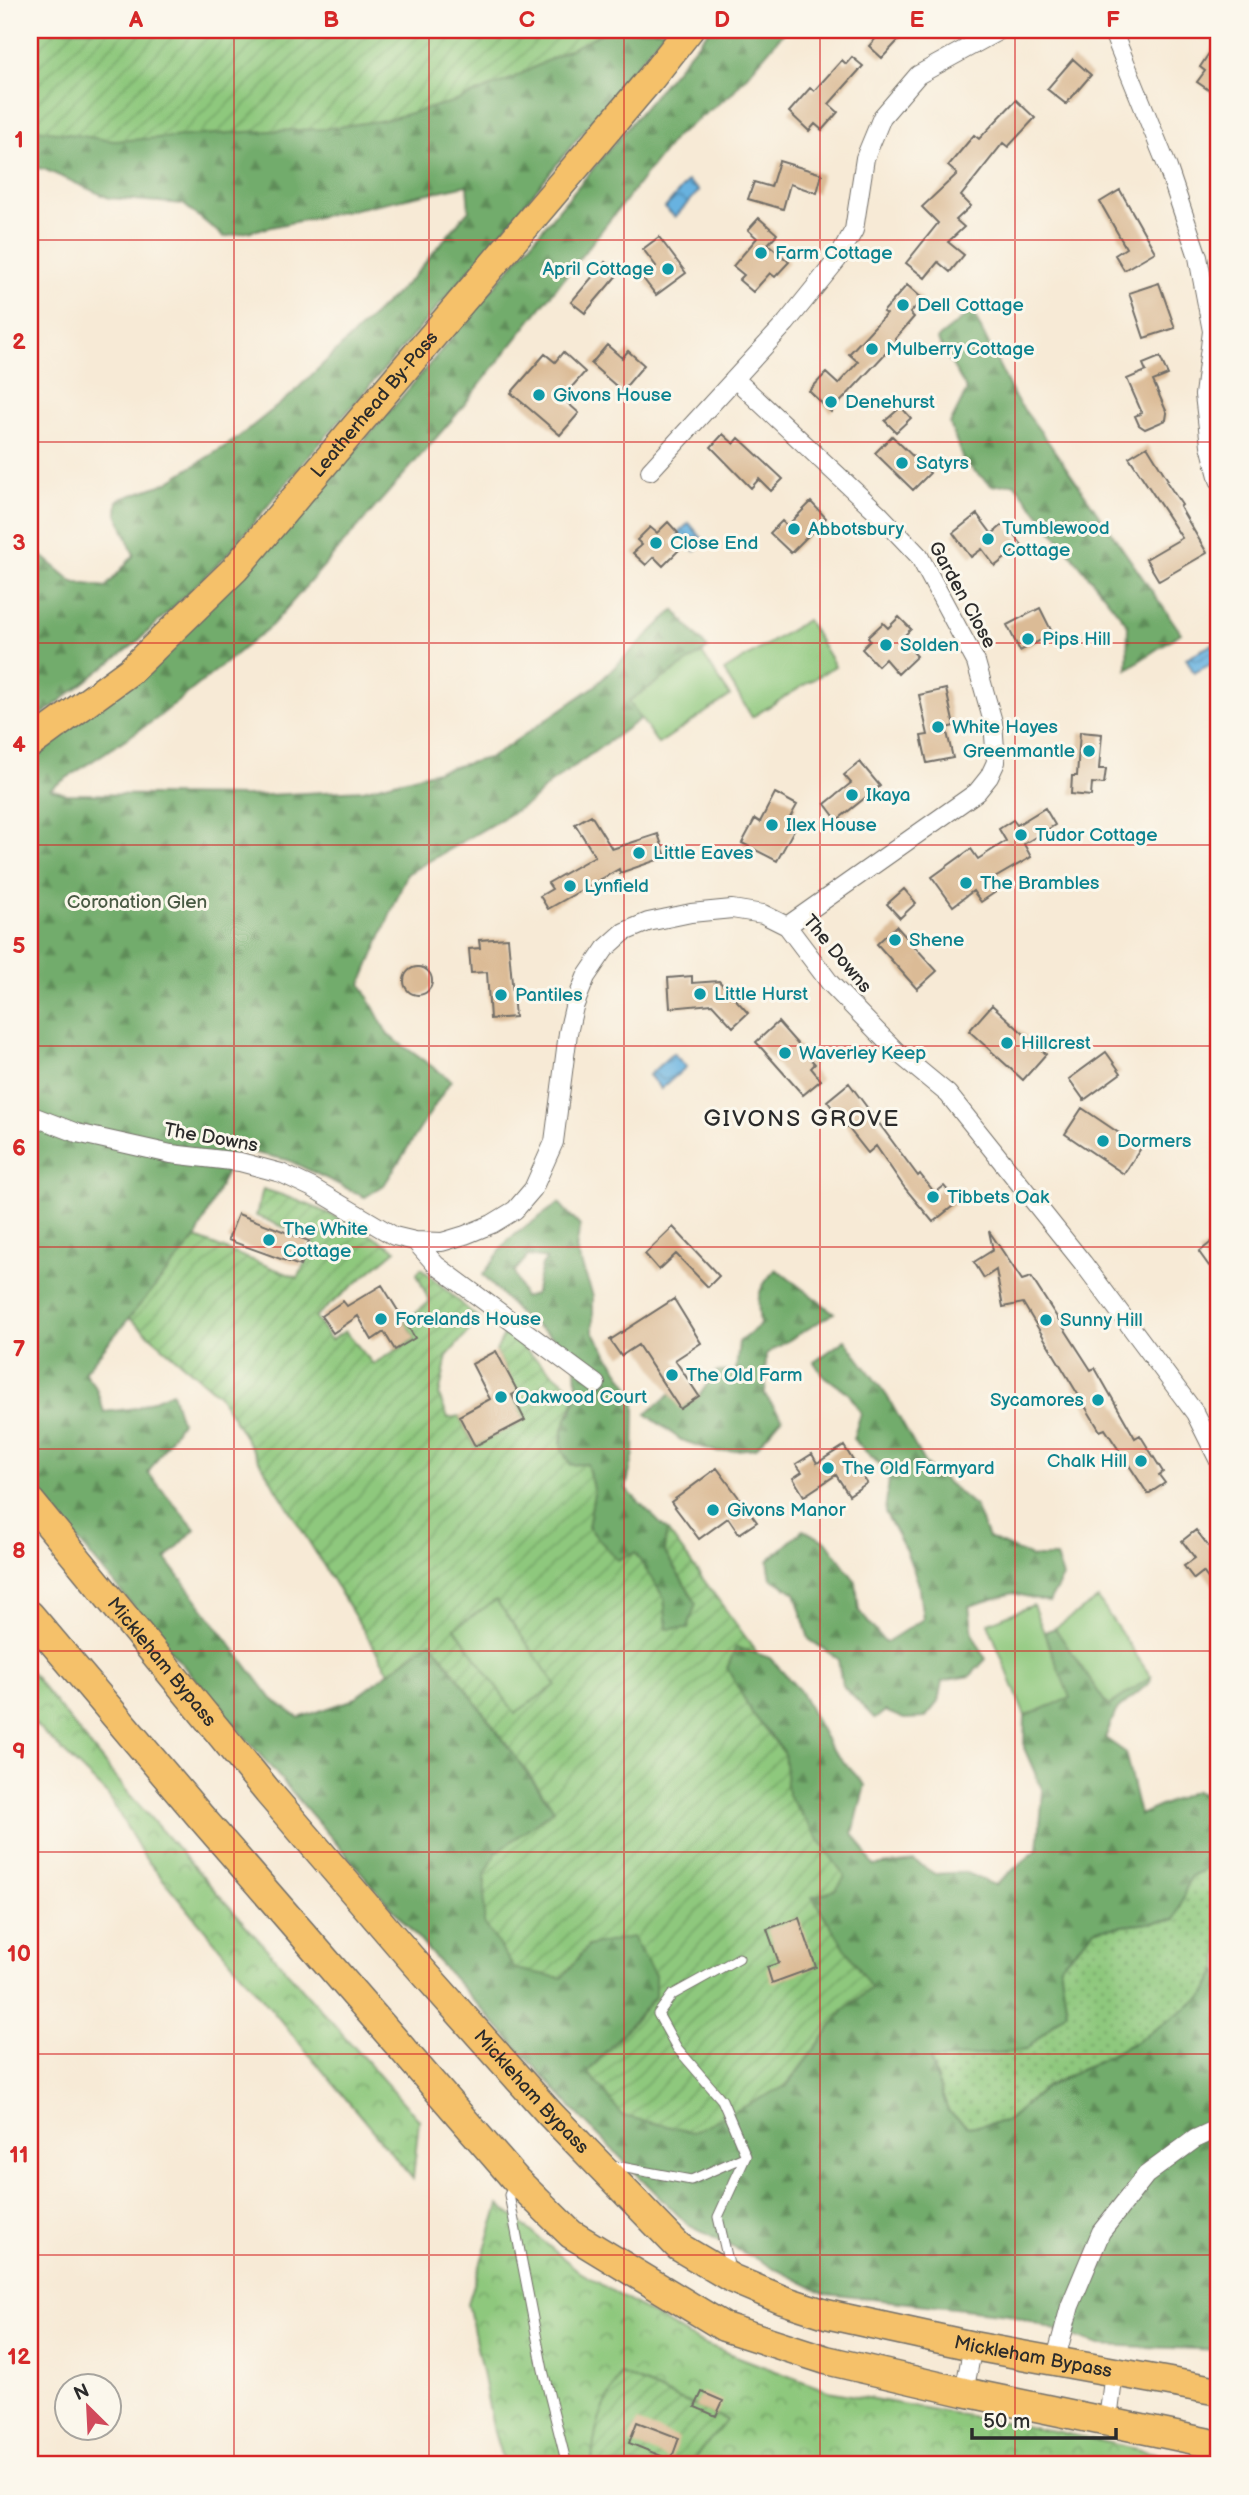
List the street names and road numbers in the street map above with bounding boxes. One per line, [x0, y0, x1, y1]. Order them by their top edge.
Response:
street label: Leatherhead By-Pass [306, 326, 443, 482]
street label: Garden Close [923, 538, 1001, 652]
street label: The Downs [798, 910, 876, 998]
street label: The Downs [162, 1118, 260, 1158]
street label: Mickleham Bypass [102, 1593, 221, 1731]
street label: Mickleham Bypass [469, 2025, 594, 2159]
street label: Mickleham Bypass [952, 2331, 1114, 2383]

